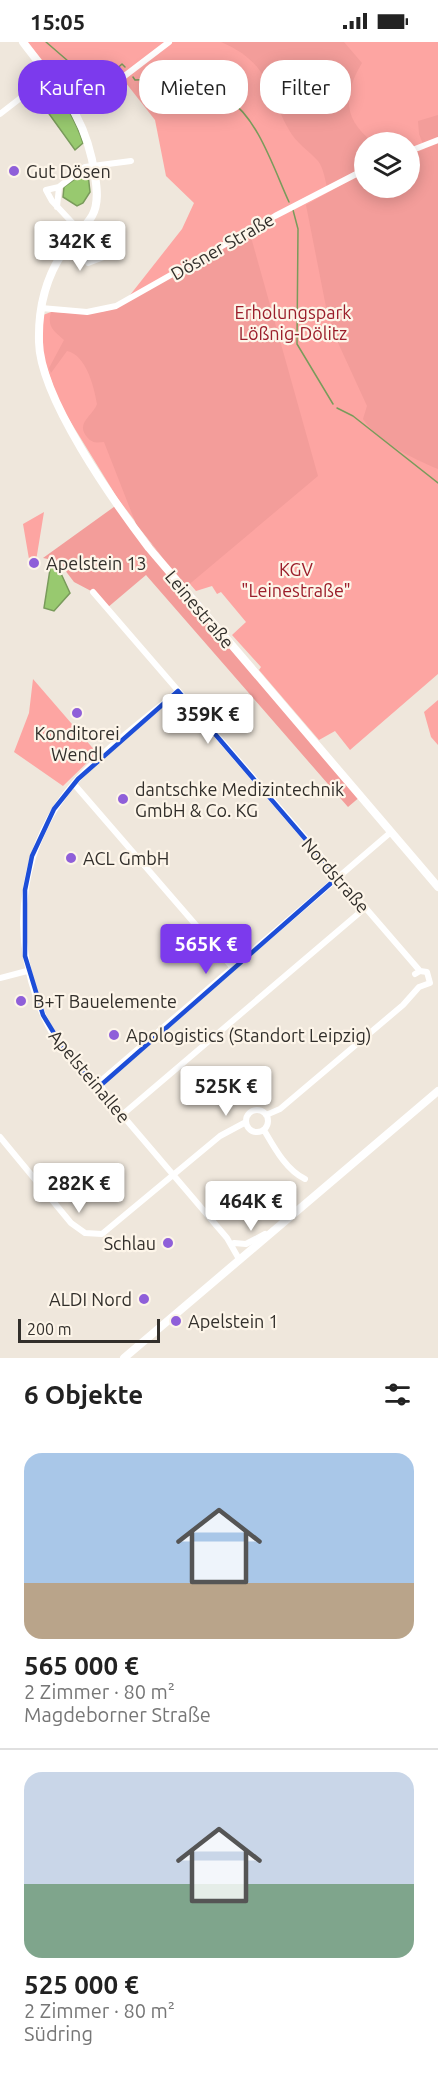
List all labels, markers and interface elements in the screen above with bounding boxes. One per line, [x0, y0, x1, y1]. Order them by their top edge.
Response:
text: 15:05 [30, 9, 85, 34]
chip: Kaufen [18, 60, 127, 114]
chip: Mieten [139, 60, 248, 114]
chip: Filter [260, 60, 351, 114]
map controls [354, 132, 420, 198]
button: layers [354, 132, 420, 198]
place label: Gut Dösen [26, 161, 111, 181]
marker: Gut Dösen [7, 164, 21, 178]
street label: Dösner Straße [167, 208, 277, 284]
pin: 342K € [31, 221, 129, 272]
text: 342K € [48, 229, 112, 252]
park label: Erholungspark Lößnig-Dölitz [235, 302, 351, 343]
place label: Apelstein 13 [46, 553, 147, 573]
marker: Apelstein 13 [27, 556, 41, 570]
park label: KGV "Leinestraße" [241, 559, 351, 600]
street label: Leinestraße [162, 566, 238, 652]
pin: 359K € [159, 694, 257, 745]
text: 359K € [176, 702, 240, 725]
marker: Konditorei Wendl [70, 706, 84, 720]
place label: Konditorei Wendl [34, 723, 120, 764]
place label: dantschke Medizintechnik GmbH & Co. KG [135, 779, 344, 820]
marker: dantschke Medizintechnik GmbH & Co. KG [116, 792, 130, 806]
street label: Nordstraße [298, 834, 374, 916]
place label: ACL GmbH [83, 848, 169, 868]
marker: ACL GmbH [64, 851, 78, 865]
pin: 565K € [157, 924, 255, 975]
text: 565K € [174, 932, 238, 955]
place label: B+T Bauelemente [33, 991, 177, 1011]
marker: B+T Bauelemente [14, 994, 28, 1008]
place label: Apologistics (Standort Leipzig) [126, 1025, 371, 1046]
street label: Apelsteinallee [45, 1026, 135, 1126]
marker: Apologistics (Standort Leipzig) [107, 1028, 121, 1042]
pin: 525K € [177, 1066, 275, 1117]
text: 525K € [194, 1074, 258, 1097]
pin: 282K € [30, 1163, 128, 1214]
text: 282K € [47, 1171, 111, 1194]
pin: 464K € [202, 1181, 300, 1232]
text: 464K € [219, 1189, 283, 1212]
place label: Schlau [104, 1233, 156, 1253]
marker: Schlau [161, 1236, 175, 1250]
place label: ALDI Nord [49, 1289, 132, 1309]
marker: ALDI Nord [137, 1292, 151, 1306]
place label: Apelstein 1 [188, 1311, 279, 1331]
marker: Apelstein 1 [169, 1314, 183, 1328]
scale bar [18, 1316, 160, 1344]
text: 200 m [27, 1320, 72, 1338]
icon: filters [381, 1378, 414, 1411]
text: 6 Objekte [24, 1380, 143, 1409]
icon: home [165, 1492, 273, 1600]
text: 565 000 € [24, 1651, 139, 1680]
text: 2 Zimmer · 80 m² [24, 1680, 175, 1703]
text: Magdeborner Straße [24, 1703, 211, 1726]
icon: home [165, 1811, 273, 1919]
text: 525 000 € [24, 1970, 139, 1999]
text: 2 Zimmer · 80 m² [24, 1999, 175, 2022]
text: Südring [24, 2022, 93, 2045]

